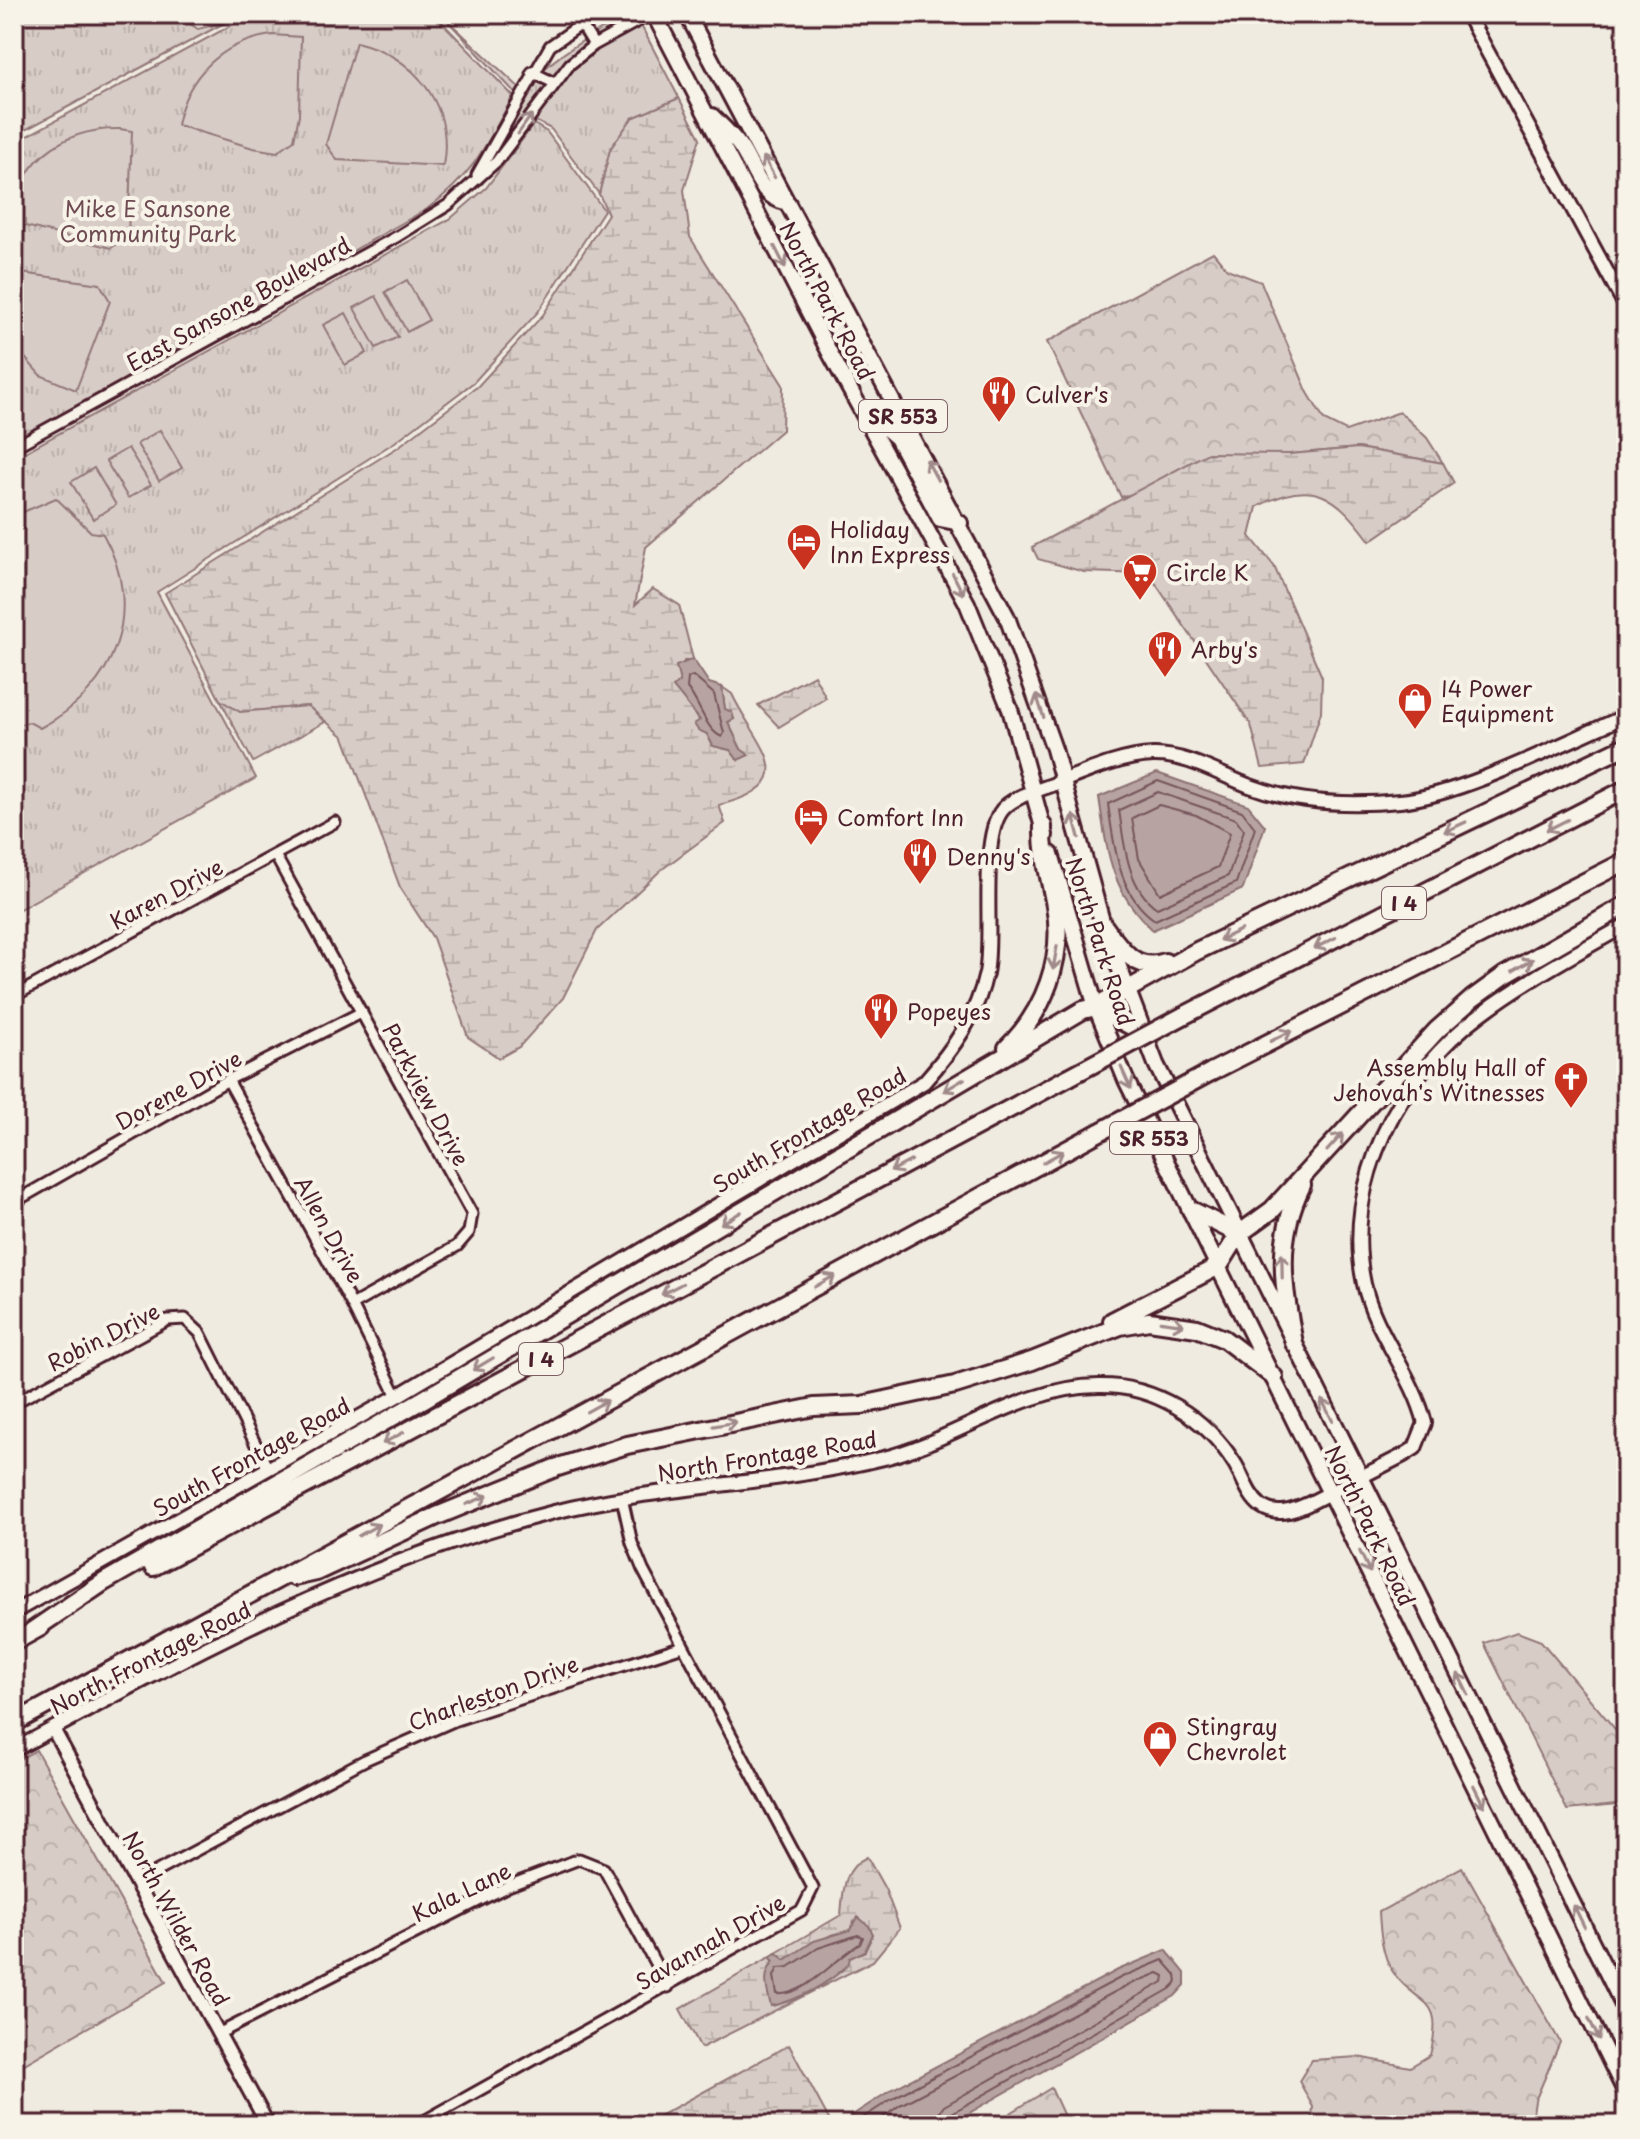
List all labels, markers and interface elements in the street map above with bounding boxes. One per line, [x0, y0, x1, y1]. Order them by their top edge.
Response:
one-way arrow [517, 113, 533, 135]
one-way arrow [761, 156, 777, 179]
park label: Mike E Sansone Community Park [59, 191, 237, 249]
street label: North Park Road [772, 215, 884, 385]
street label: East Sansone Boulevard [120, 228, 356, 378]
one-way arrow [773, 245, 788, 269]
restaurant icon: Culver's [980, 374, 1018, 424]
place label: Culver's [1025, 377, 1108, 410]
road number: SR 553 [859, 400, 947, 432]
one-way arrow [923, 459, 939, 483]
place label: Holiday Inn Express [830, 512, 950, 570]
hotel icon: Holiday Inn Express [785, 522, 823, 572]
supermarket icon: Circle K [1121, 552, 1159, 602]
place label: Circle K [1166, 555, 1249, 588]
one-way arrow [951, 571, 966, 595]
restaurant icon: Arby's [1146, 629, 1184, 679]
place label: Arby's [1191, 632, 1258, 665]
place label: I4 Power Equipment [1441, 671, 1554, 729]
shop icon: I4 Power Equipment [1396, 681, 1434, 731]
one-way arrow [1032, 694, 1047, 719]
hotel icon: Comfort Inn [792, 797, 830, 847]
place label: Comfort Inn [837, 800, 964, 833]
one-way arrow [1068, 813, 1083, 839]
one-way arrow [1545, 818, 1569, 833]
one-way arrow [1443, 821, 1467, 836]
restaurant icon: Denny's [901, 836, 939, 886]
place label: Denny's [946, 839, 1031, 872]
street label: Karen Drive [104, 849, 228, 937]
street label: North Park Road [1058, 853, 1144, 1029]
road number: I 4 [1382, 887, 1426, 919]
one-way arrow [1218, 928, 1242, 943]
one-way arrow [1313, 936, 1337, 951]
one-way arrow [1046, 945, 1061, 970]
one-way arrow [1511, 957, 1534, 973]
restaurant icon: Popeyes [862, 991, 900, 1041]
place label: Popeyes [907, 994, 991, 1027]
street label: Parkview Drive [375, 1017, 479, 1171]
one-way arrow [1268, 1028, 1292, 1044]
street label: Dorene Drive [109, 1041, 247, 1137]
place label: Assembly Hall of Jehovah's Witnesses [1333, 1050, 1547, 1108]
street label: South Frontage Road [706, 1058, 912, 1200]
church icon: Assembly Hall of Jehovah's Witnesses [1552, 1060, 1590, 1110]
one-way arrow [1119, 1066, 1134, 1090]
one-way arrow [943, 1077, 966, 1093]
road number: SR 553 [1110, 1122, 1198, 1154]
one-way arrow [1325, 1132, 1343, 1152]
one-way arrow [1041, 1148, 1065, 1164]
one-way arrow [890, 1159, 913, 1175]
street label: Allen Drive [287, 1170, 373, 1288]
one-way arrow [720, 1210, 743, 1226]
one-way arrow [1274, 1253, 1290, 1280]
one-way arrow [813, 1273, 836, 1289]
one-way arrow [660, 1282, 684, 1297]
street label: Robin Drive [41, 1294, 165, 1378]
one-way arrow [1159, 1316, 1185, 1331]
road number: I 4 [519, 1343, 563, 1375]
one-way arrow [472, 1357, 495, 1373]
street label: South Frontage Road [146, 1388, 356, 1524]
one-way arrow [585, 1398, 608, 1414]
one-way arrow [1319, 1398, 1334, 1422]
one-way arrow [712, 1415, 737, 1430]
street label: North Frontage Road [655, 1421, 879, 1489]
one-way arrow [382, 1431, 405, 1447]
street label: North Park Road [1318, 1439, 1424, 1611]
one-way arrow [464, 1492, 489, 1506]
one-way arrow [357, 1522, 380, 1538]
one-way arrow [1358, 1550, 1373, 1574]
street label: North Frontage Road [44, 1592, 256, 1722]
street label: Charleston Drive [403, 1646, 583, 1738]
one-way arrow [1455, 1672, 1471, 1696]
place label: Stingray Chevrolet [1186, 1709, 1287, 1767]
shop icon: Stingray Chevrolet [1141, 1719, 1179, 1769]
one-way arrow [1472, 1784, 1487, 1808]
street label: North Wilder Road [115, 1825, 239, 2011]
street label: Kala Lane [406, 1853, 516, 1929]
street label: Savannah Drive [629, 1885, 791, 1997]
one-way arrow [1571, 1905, 1586, 1929]
one-way arrow [1587, 2017, 1603, 2041]

